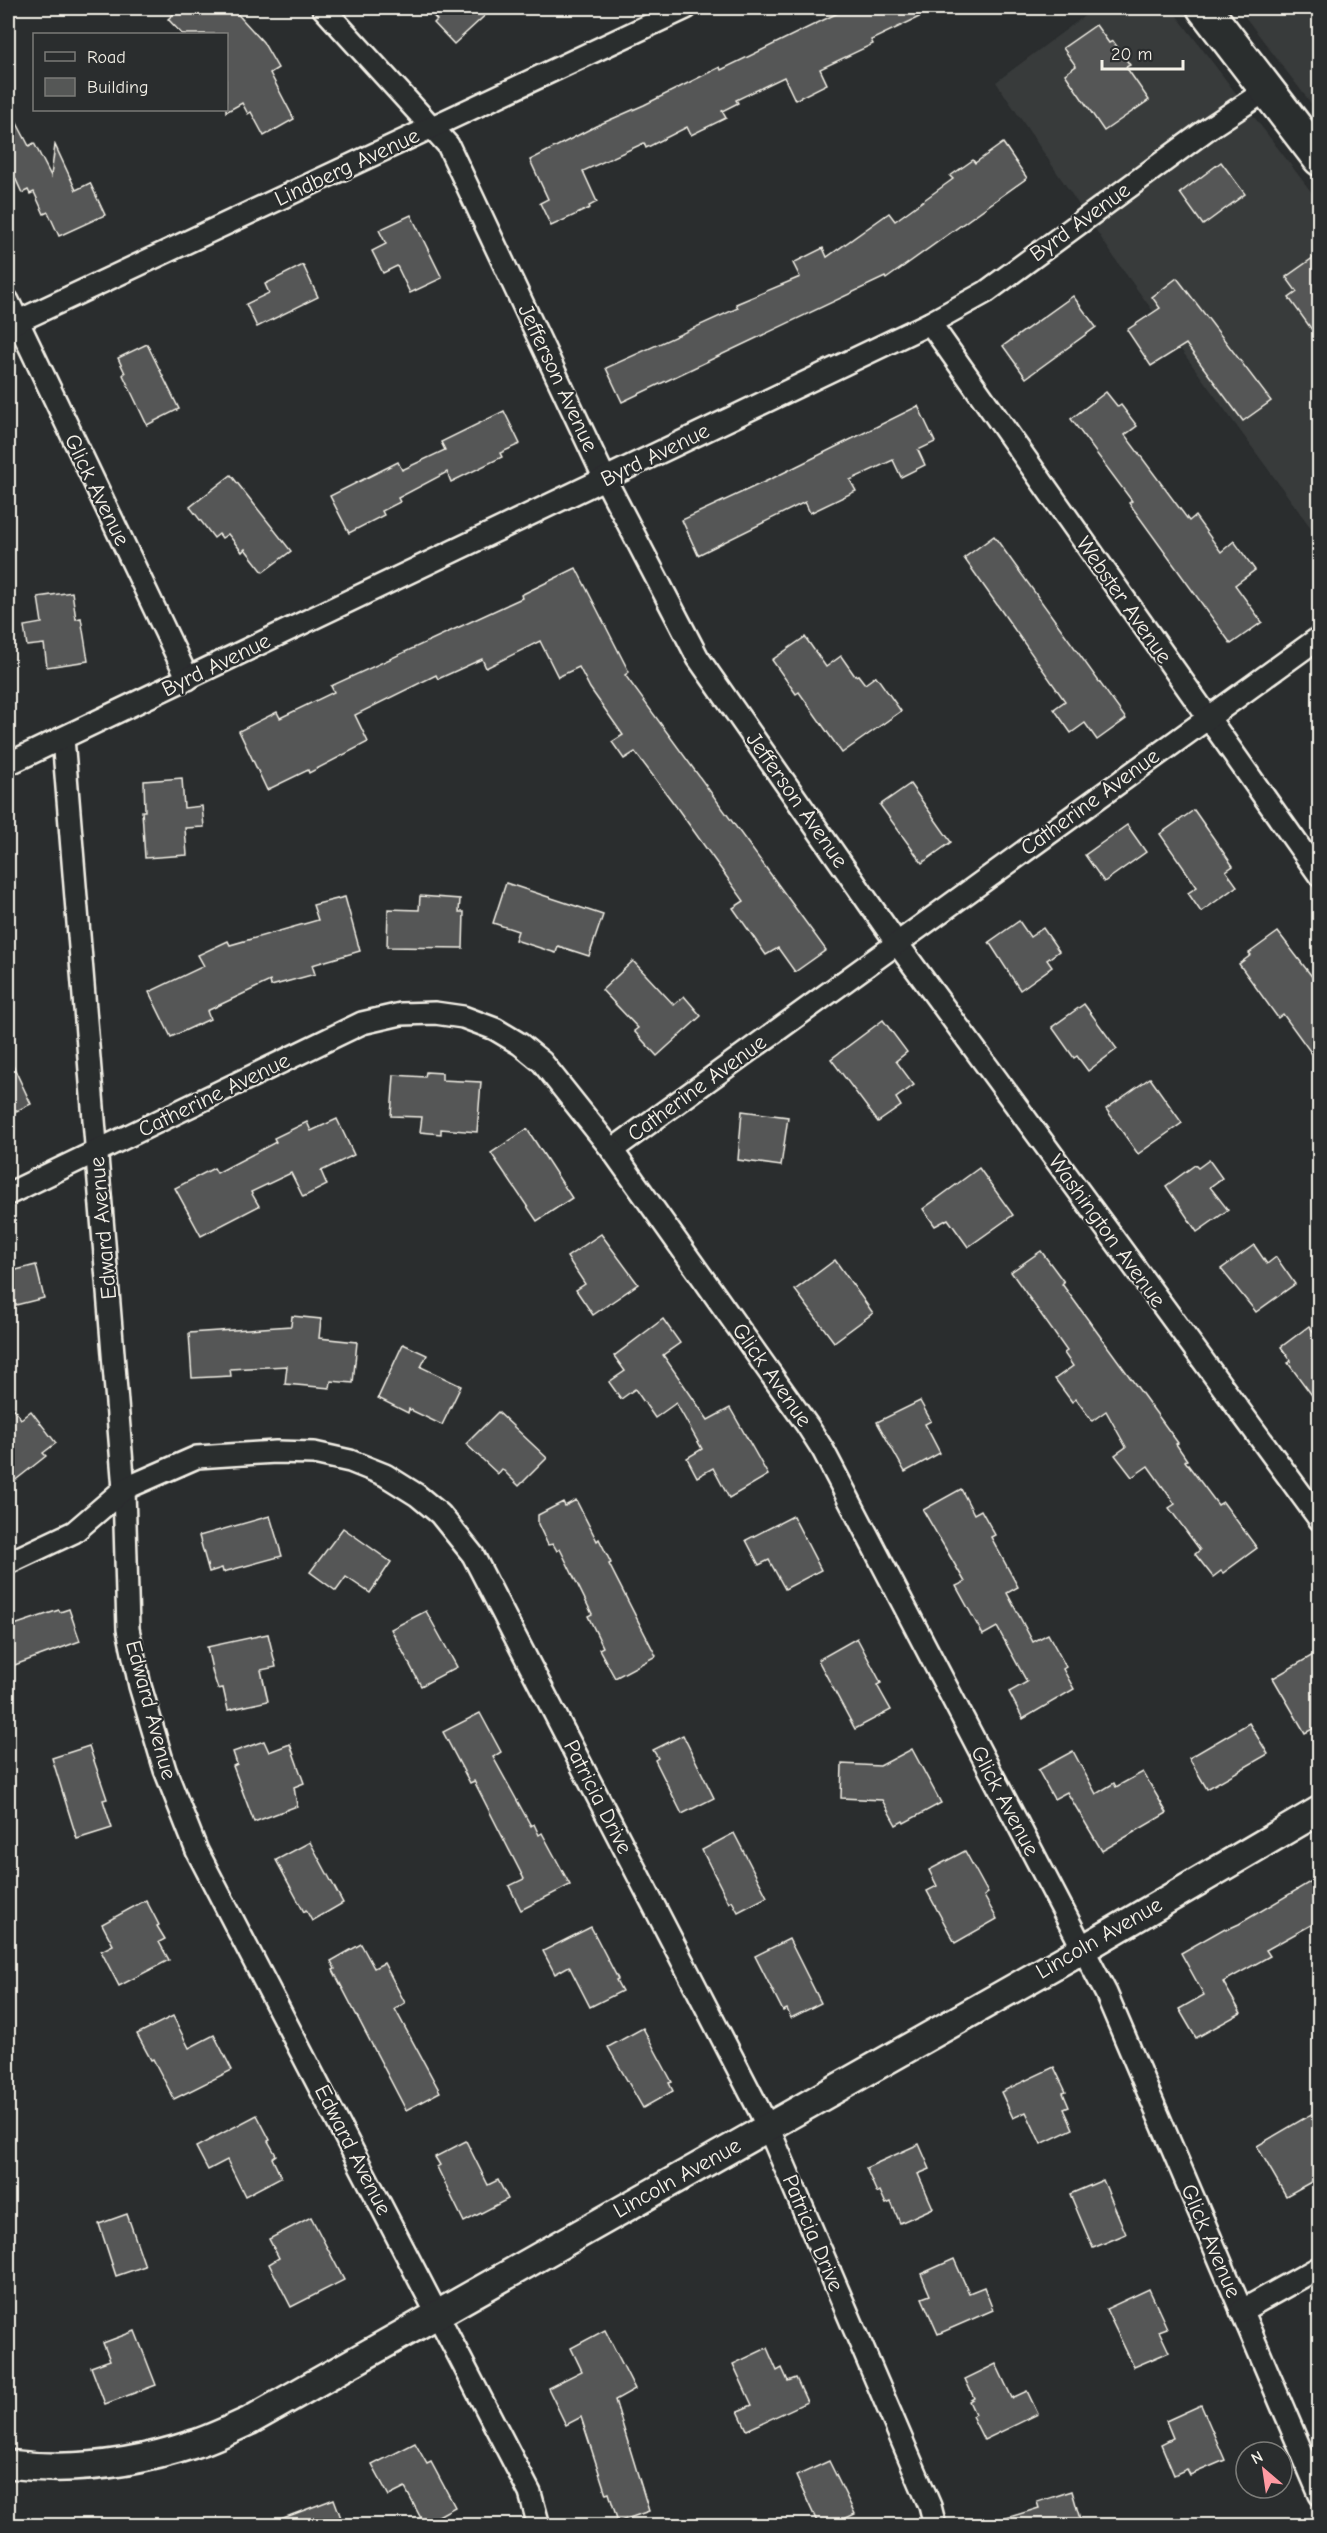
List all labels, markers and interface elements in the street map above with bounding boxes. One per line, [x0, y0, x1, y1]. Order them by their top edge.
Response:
legend [33, 33, 228, 111]
scale bar [1102, 33, 1183, 71]
text: 20 m [1111, 44, 1152, 65]
text: Road [87, 47, 126, 68]
text: Building [87, 77, 149, 98]
street label: Lindberg Avenue [271, 122, 423, 212]
street label: Byrd Avenue [1025, 177, 1135, 267]
street label: Jefferson Avenue [512, 300, 604, 456]
street label: Byrd Avenue [596, 418, 714, 492]
street label: Glick Avenue [59, 430, 135, 550]
street label: Webster Avenue [1071, 531, 1177, 669]
street label: Byrd Avenue [157, 628, 275, 702]
street label: Jefferson Avenue [740, 727, 854, 873]
street label: Catherine Avenue [1016, 743, 1164, 861]
street label: Catherine Avenue [623, 1029, 771, 1147]
street label: Catherine Avenue [134, 1047, 294, 1143]
street label: Washington Avenue [1043, 1150, 1171, 1312]
street label: Edward Avenue [84, 1156, 122, 1300]
street label: Glick Avenue [727, 1318, 817, 1432]
street label: Edward Avenue [120, 1638, 182, 1782]
street label: Patricia Drive [558, 1736, 638, 1858]
street label: Glick Avenue [965, 1741, 1045, 1861]
street label: Lincoln Avenue [1031, 1891, 1167, 1985]
street label: Edward Avenue [309, 2080, 397, 2220]
street label: Lincoln Avenue [609, 2132, 745, 2224]
street label: Patricia Drive [777, 2171, 849, 2295]
street label: Glick Avenue [1175, 2180, 1247, 2302]
north arrow [1234, 2440, 1294, 2500]
text: N [1248, 2447, 1266, 2468]

